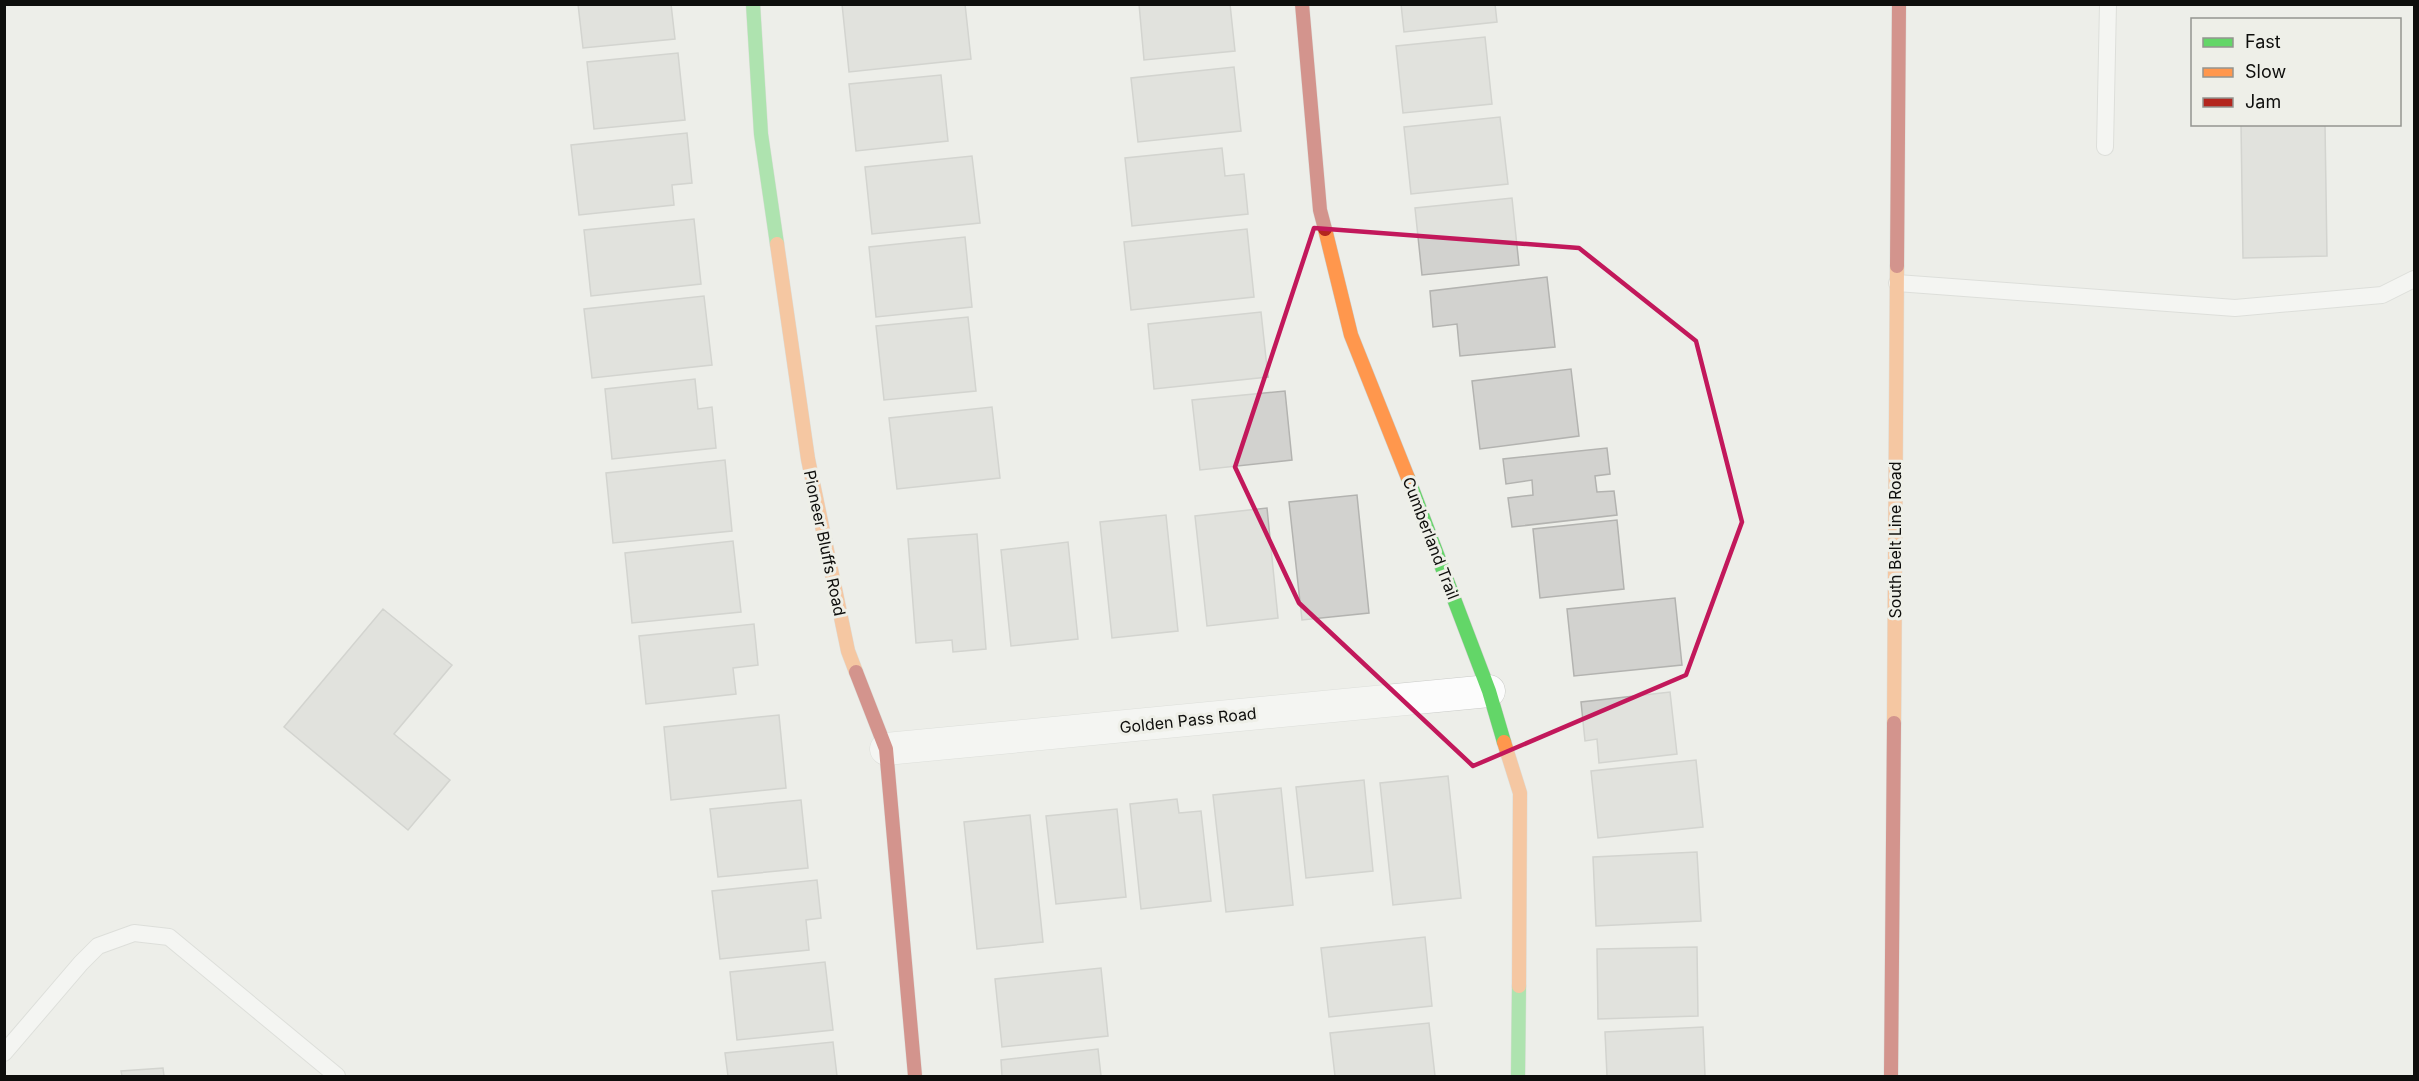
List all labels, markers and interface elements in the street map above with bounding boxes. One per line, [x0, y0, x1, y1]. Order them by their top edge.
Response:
legend [2191, 18, 2401, 126]
text: Fast [2245, 31, 2281, 52]
text: Slow [2245, 61, 2286, 82]
text: Jam [2245, 91, 2281, 112]
street label: South Belt Line Road [1885, 462, 1905, 618]
street label: Pioneer Bluffs Road [800, 468, 850, 618]
street label: Cumberland Trail [1398, 474, 1464, 602]
street label: Golden Pass Road [1118, 703, 1258, 737]

